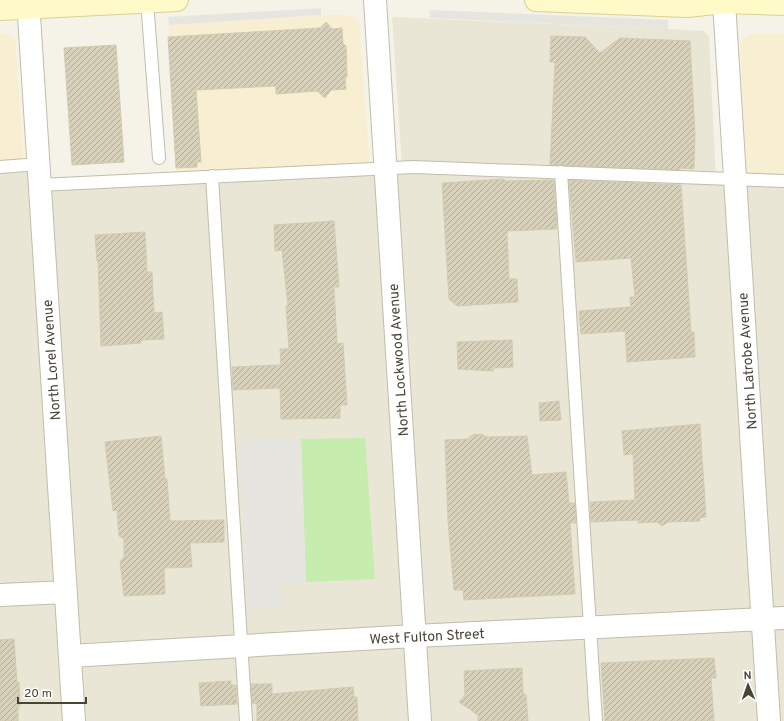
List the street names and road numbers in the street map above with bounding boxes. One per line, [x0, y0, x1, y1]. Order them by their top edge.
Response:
street label: North Lockwood Avenue [386, 283, 413, 437]
street label: North Latrobe Avenue [735, 292, 762, 430]
street label: North Lorel Avenue [40, 299, 65, 421]
street label: West Fulton Street [369, 626, 485, 649]

